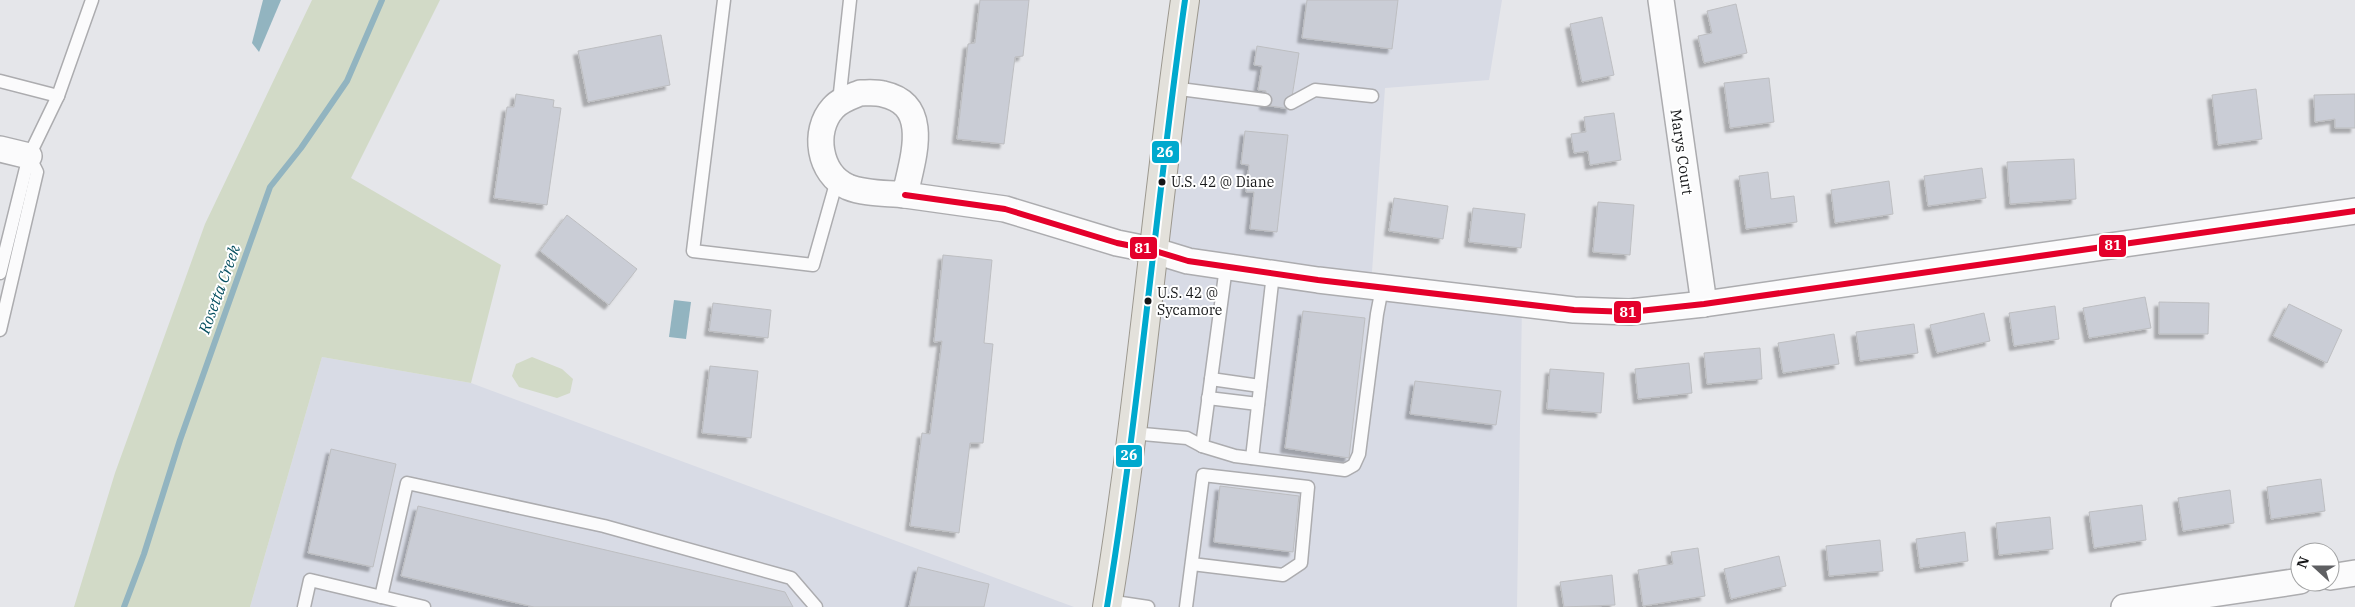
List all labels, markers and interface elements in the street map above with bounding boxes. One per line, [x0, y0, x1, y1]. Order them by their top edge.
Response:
street label: Marys Court [1667, 108, 1697, 196]
line badge: 26 [1151, 140, 1180, 164]
text: 26 [1157, 143, 1173, 161]
place label: U.S. 42 @ Diane [1171, 173, 1274, 191]
marker: U.S. 42 @ Diane [1157, 177, 1167, 187]
line badge: 81 [2098, 234, 2127, 258]
line badge: 81 [1129, 236, 1158, 260]
text: 81 [2105, 236, 2121, 254]
text: 81 [1135, 239, 1151, 257]
water label: Rosetta Creek [193, 241, 244, 337]
place label: U.S. 42 @ Sycamore [1157, 284, 1222, 319]
marker: U.S. 42 @ Sycamore [1143, 296, 1153, 306]
line badge: 81 [1613, 300, 1642, 324]
text: 81 [1620, 303, 1636, 321]
line badge: 26 [1115, 444, 1143, 468]
text: 26 [1121, 446, 1137, 464]
north arrow [2290, 542, 2340, 592]
text: N [2292, 554, 2313, 571]

